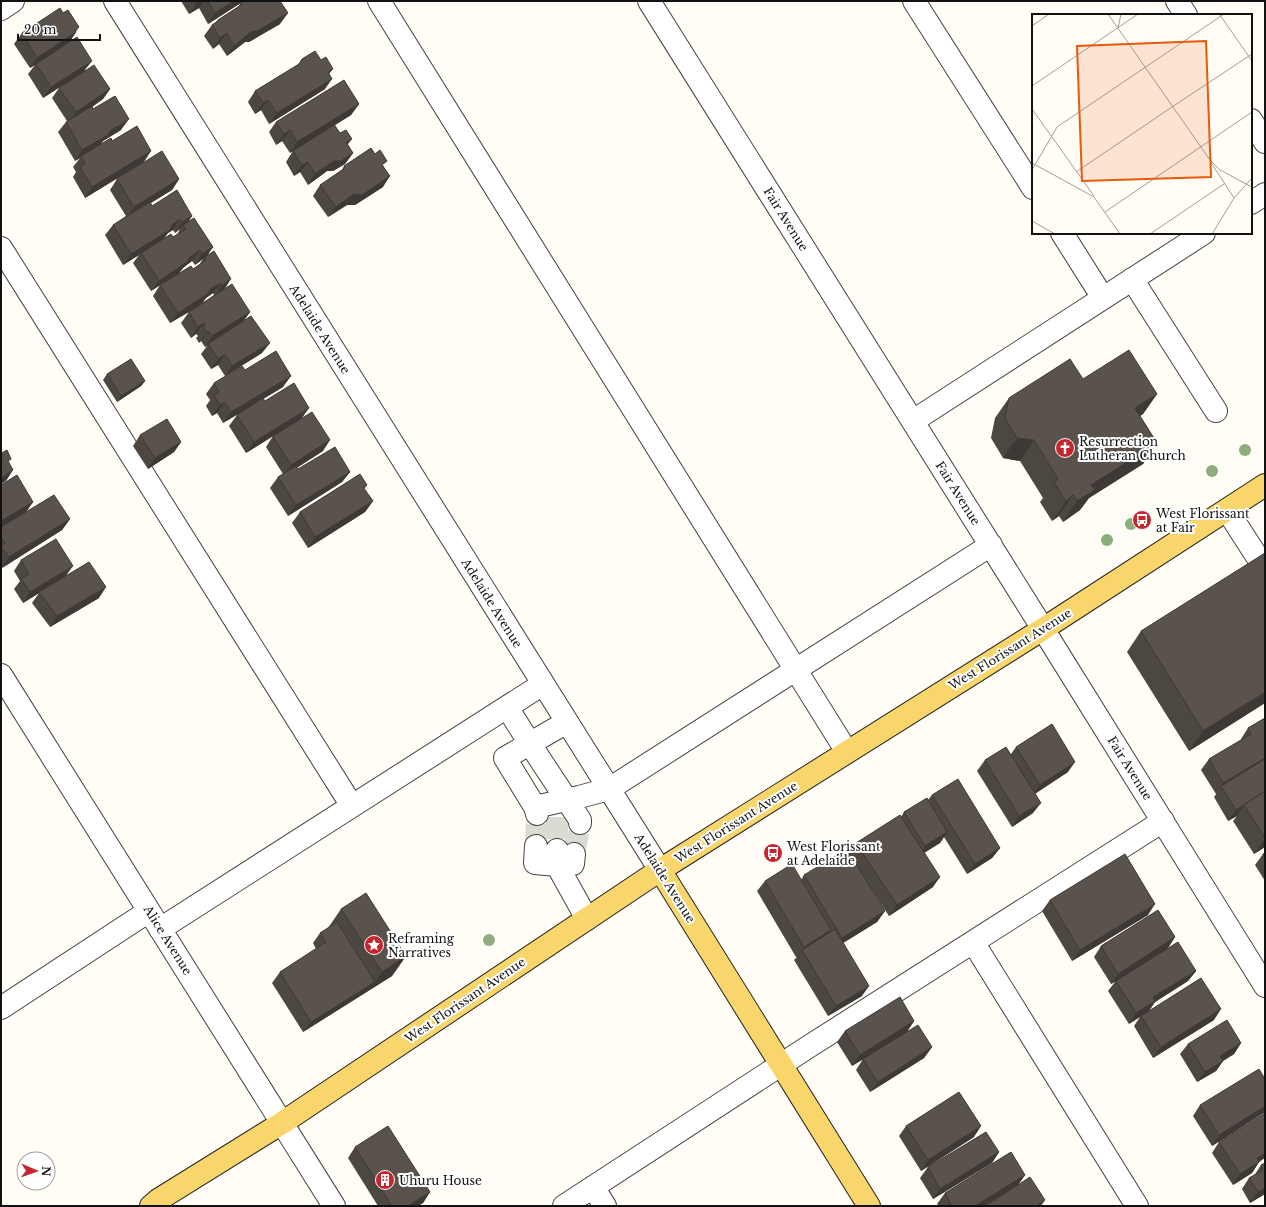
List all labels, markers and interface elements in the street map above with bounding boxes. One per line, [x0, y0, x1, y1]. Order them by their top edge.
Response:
inset map [1032, 14, 1252, 234]
scale bar [18, 16, 100, 42]
text: 20 m [24, 22, 56, 37]
street label: Fair Avenue [760, 184, 812, 254]
street label: Adelaide Avenue [286, 281, 354, 376]
place label: Resurrection Lutheran Church [1079, 434, 1186, 463]
church icon: Resurrection Lutheran Church [1054, 437, 1076, 459]
street label: Fair Avenue [932, 458, 984, 528]
place label: West Florissant at Fair [1155, 506, 1250, 535]
bus stop icon: West Florissant at Fair [1131, 509, 1153, 531]
street label: Adelaide Avenue [458, 555, 526, 650]
street label: West Florissant Avenue [945, 605, 1074, 694]
street label: Fair Avenue [1104, 733, 1156, 803]
street label: West Florissant Avenue [671, 778, 800, 867]
street label: Adelaide Avenue [631, 830, 699, 925]
place label: West Florissant at Adelaide [786, 839, 881, 868]
bus stop icon: West Florissant at Adelaide [762, 842, 784, 864]
street label: Alice Avenue [140, 902, 195, 978]
place label: Reframing Narratives [388, 931, 455, 960]
place icon: Reframing Narratives [363, 934, 385, 956]
street label: West Florissant Avenue [401, 954, 528, 1047]
north arrow [16, 1151, 56, 1191]
text: N [39, 1166, 53, 1177]
building icon: Uhuru House [374, 1169, 396, 1191]
place label: Uhuru House [399, 1173, 482, 1188]

